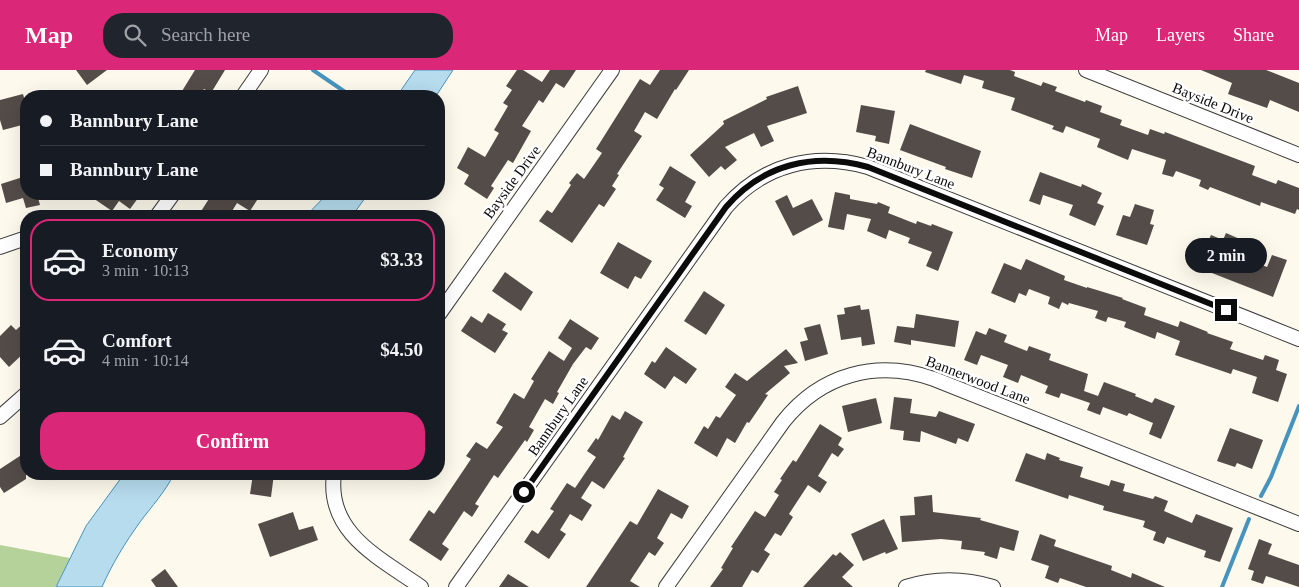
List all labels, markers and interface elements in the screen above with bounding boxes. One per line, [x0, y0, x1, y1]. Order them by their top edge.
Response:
search box [103, 13, 453, 58]
icon: search [121, 21, 149, 49]
text: Map [25, 22, 73, 48]
text: Search here [161, 24, 250, 45]
text: Map [1095, 25, 1128, 45]
text: Layers [1156, 25, 1205, 45]
text: Share [1233, 25, 1274, 45]
street label: Bayside Drive [1170, 79, 1256, 127]
text: Bannbury Lane [70, 110, 198, 131]
street label: Bayside Drive [480, 142, 544, 222]
street label: Bannbury Lane [865, 144, 958, 192]
text: Bannbury Lane [70, 159, 198, 180]
icon: car [42, 238, 87, 283]
callout: 2 min [1185, 238, 1267, 272]
text: Economy [102, 240, 178, 261]
text: 2 min [1207, 247, 1245, 264]
text: $3.33 [380, 249, 423, 270]
text: 3 min · 10:13 [102, 262, 189, 279]
route end [1215, 299, 1237, 321]
icon: car [42, 328, 87, 373]
text: Comfort [102, 330, 172, 351]
text: $4.50 [380, 339, 423, 360]
text: 4 min · 10:14 [102, 352, 189, 369]
street label: Bannerwood Lane [924, 353, 1033, 407]
street label: Bannbury Lane [525, 373, 591, 459]
button: Confirm [40, 412, 425, 470]
route start [513, 481, 535, 503]

